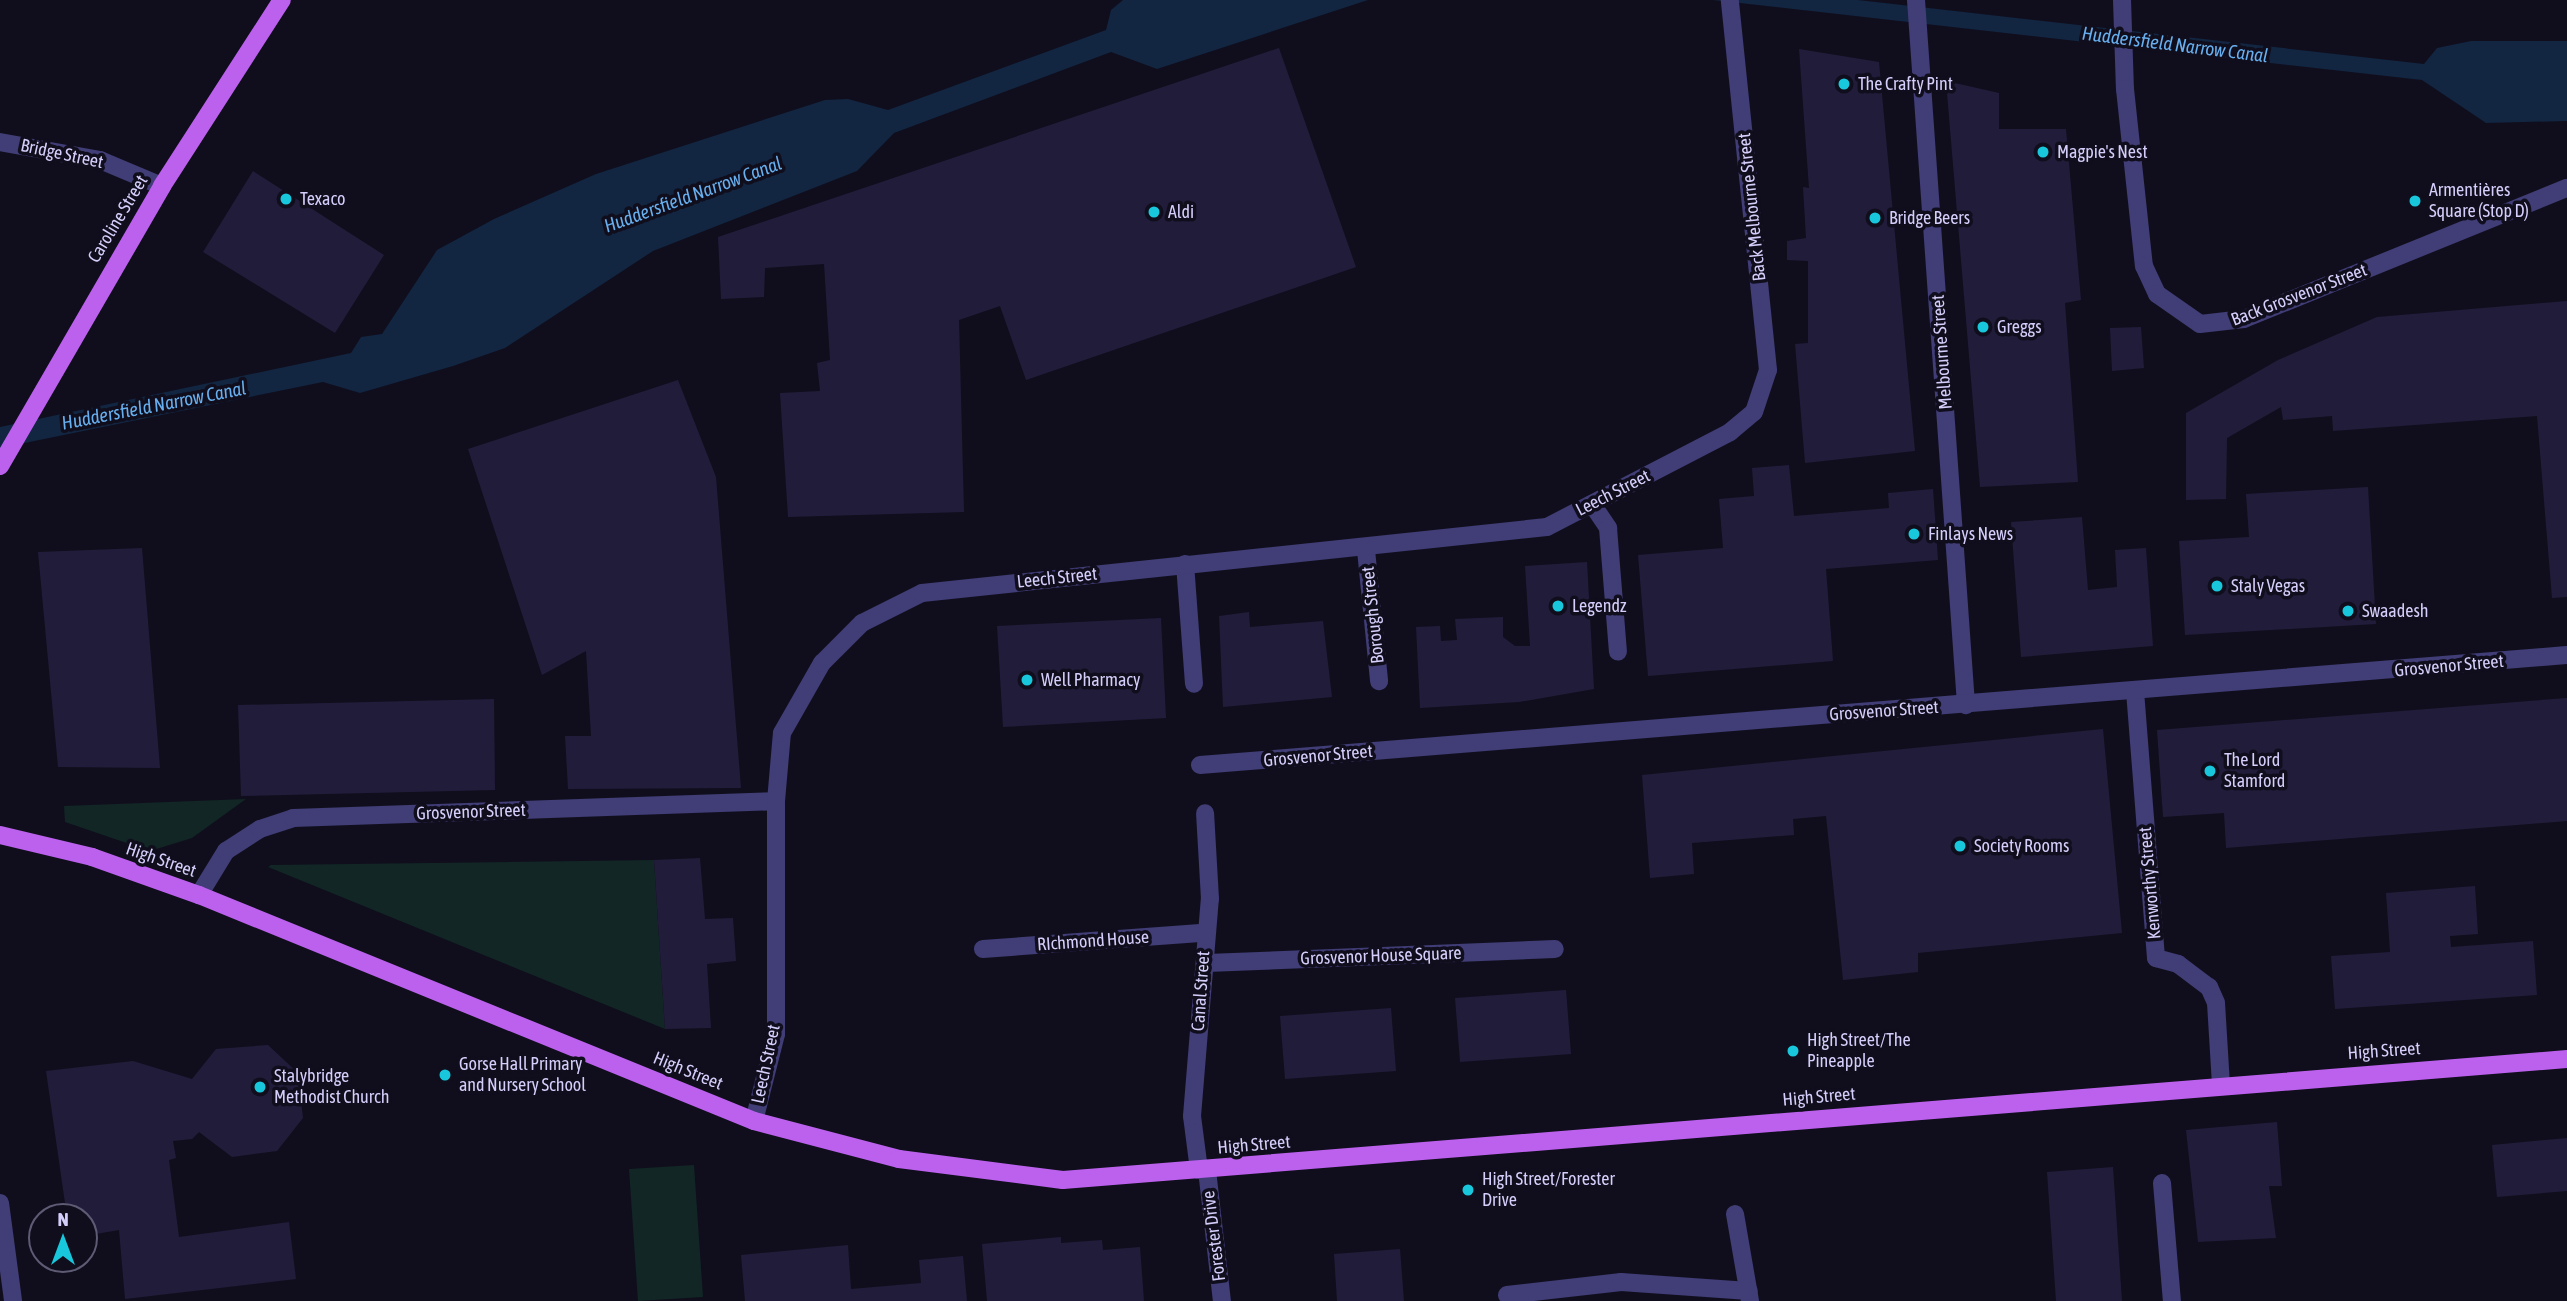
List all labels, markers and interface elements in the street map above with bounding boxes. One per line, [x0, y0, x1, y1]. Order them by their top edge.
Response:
water label: Huddersfield Narrow Canal [2081, 22, 2269, 68]
place label: The Crafty Pint [1858, 73, 1953, 95]
marker: The Crafty Pint [1836, 76, 1852, 92]
street label: Back Melbourne Street [1733, 132, 1771, 282]
street label: Bridge Street [19, 135, 105, 173]
place label: Magpie's Nest [2057, 141, 2148, 163]
marker: Magpie's Nest [2035, 144, 2051, 160]
water label: Huddersfield Narrow Canal [601, 152, 785, 238]
street label: Caroline Street [84, 171, 152, 267]
place label: Armentières Square (Stop D) [2429, 180, 2529, 222]
place label: Texaco [300, 188, 346, 210]
marker: Texaco [278, 191, 294, 207]
marker: Armentières Square (Stop D) [2407, 193, 2423, 209]
place label: Aldi [1168, 201, 1194, 223]
marker: Aldi [1146, 204, 1162, 220]
place label: Bridge Beers [1889, 207, 1970, 229]
marker: Bridge Beers [1867, 210, 1883, 226]
street label: Back Grosvenor Street [2228, 259, 2370, 331]
street label: Melbourne Street [1927, 294, 1957, 410]
place label: Greggs [1997, 316, 2041, 338]
marker: Greggs [1975, 319, 1991, 335]
water label: Huddersfield Narrow Canal [60, 377, 248, 435]
street label: Leech Street [1572, 465, 1654, 521]
place label: Finlays News [1928, 523, 2013, 545]
marker: Finlays News [1906, 526, 1922, 542]
street label: Leech Street [1016, 563, 1098, 593]
street label: Borough Street [1357, 565, 1389, 665]
place label: Staly Vegas [2231, 575, 2305, 597]
marker: Staly Vegas [2209, 578, 2225, 594]
place label: Legendz [1572, 595, 1626, 617]
marker: Legendz [1550, 598, 1566, 614]
place label: Swaadesh [2362, 600, 2428, 622]
marker: Swaadesh [2340, 603, 2356, 619]
street label: Grosvenor Street [2394, 650, 2504, 682]
place label: Well Pharmacy [1041, 669, 1140, 691]
marker: Well Pharmacy [1019, 672, 1035, 688]
street label: Grosvenor Street [1829, 696, 1939, 726]
street label: Grosvenor Street [1263, 740, 1373, 772]
place label: The Lord Stamford [2224, 750, 2285, 792]
marker: The Lord Stamford [2202, 763, 2218, 779]
street label: Grosvenor Street [416, 799, 526, 825]
street label: Kenworthy Street [2134, 826, 2166, 940]
place label: Society Rooms [1974, 835, 2069, 857]
street label: High Street [123, 838, 199, 882]
marker: Society Rooms [1952, 838, 1968, 854]
street label: RIchmond House [1036, 926, 1150, 956]
street label: Grosvenor House Square [1300, 942, 1462, 970]
street label: Canal Street [1187, 950, 1215, 1032]
street label: Leech Street [747, 1022, 785, 1106]
place label: High Street/The Pineapple [1807, 1030, 1911, 1072]
street label: High Street [2347, 1038, 2421, 1064]
marker: High Street/The Pineapple [1785, 1043, 1801, 1059]
street label: High Street [650, 1047, 726, 1095]
place label: Gorse Hall Primary and Nursery School [459, 1054, 586, 1096]
place label: Stalybridge Methodist Church [274, 1066, 390, 1108]
marker: Gorse Hall Primary and Nursery School [437, 1067, 453, 1083]
marker: Stalybridge Methodist Church [252, 1079, 268, 1095]
street label: High Street [1782, 1083, 1856, 1111]
street label: High Street [1217, 1131, 1291, 1159]
place label: High Street/Forester Drive [1482, 1169, 1615, 1212]
marker: High Street/Forester Drive [1460, 1182, 1476, 1198]
street label: Forester Drive [1198, 1189, 1230, 1283]
north arrow [28, 1203, 98, 1273]
text: N [57, 1208, 69, 1230]

